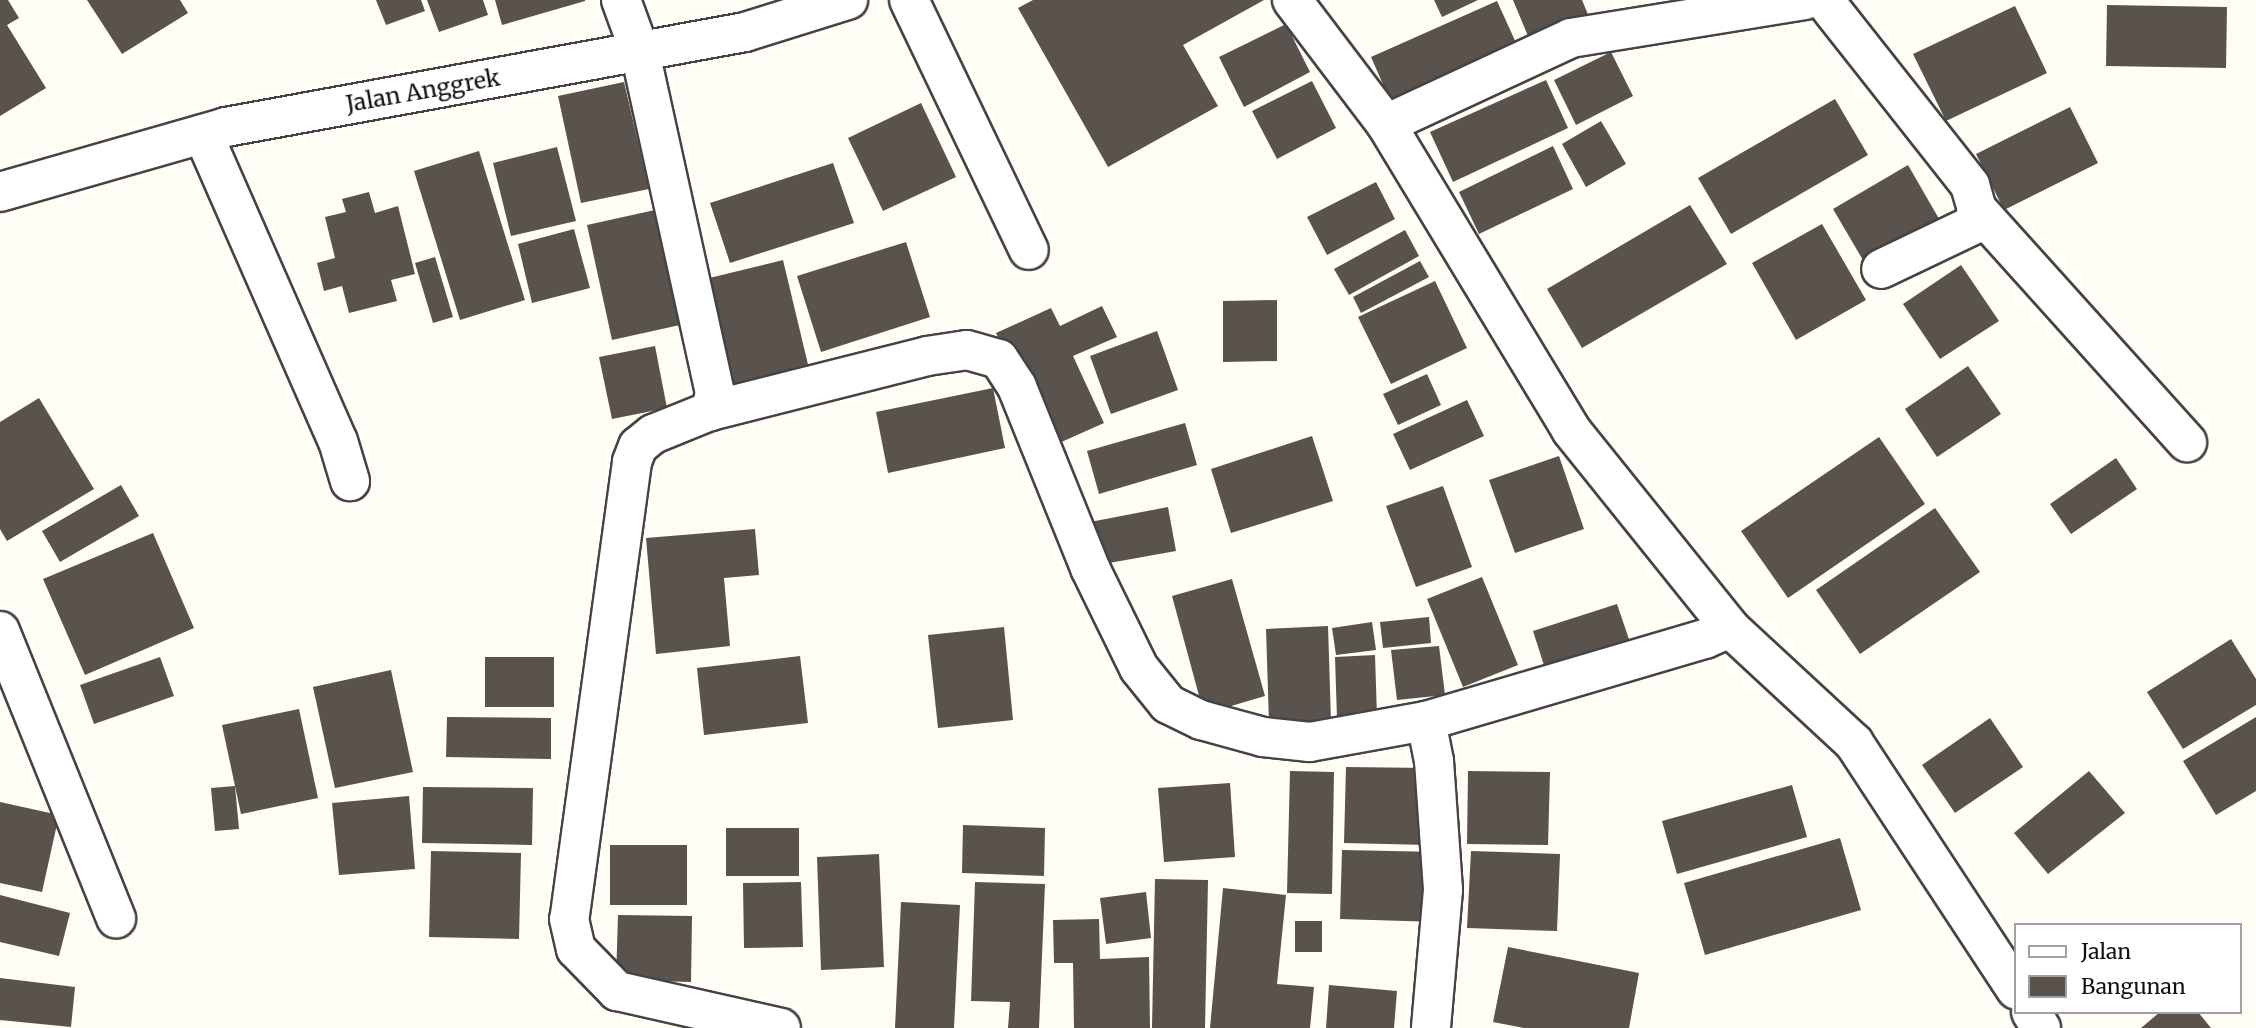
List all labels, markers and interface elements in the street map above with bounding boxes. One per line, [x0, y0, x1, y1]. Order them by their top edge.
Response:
street label: Jalan Anggrek [344, 64, 502, 118]
legend [2014, 923, 2242, 1014]
text: Jalan [2081, 938, 2131, 965]
text: Bangunan [2081, 973, 2186, 1000]

